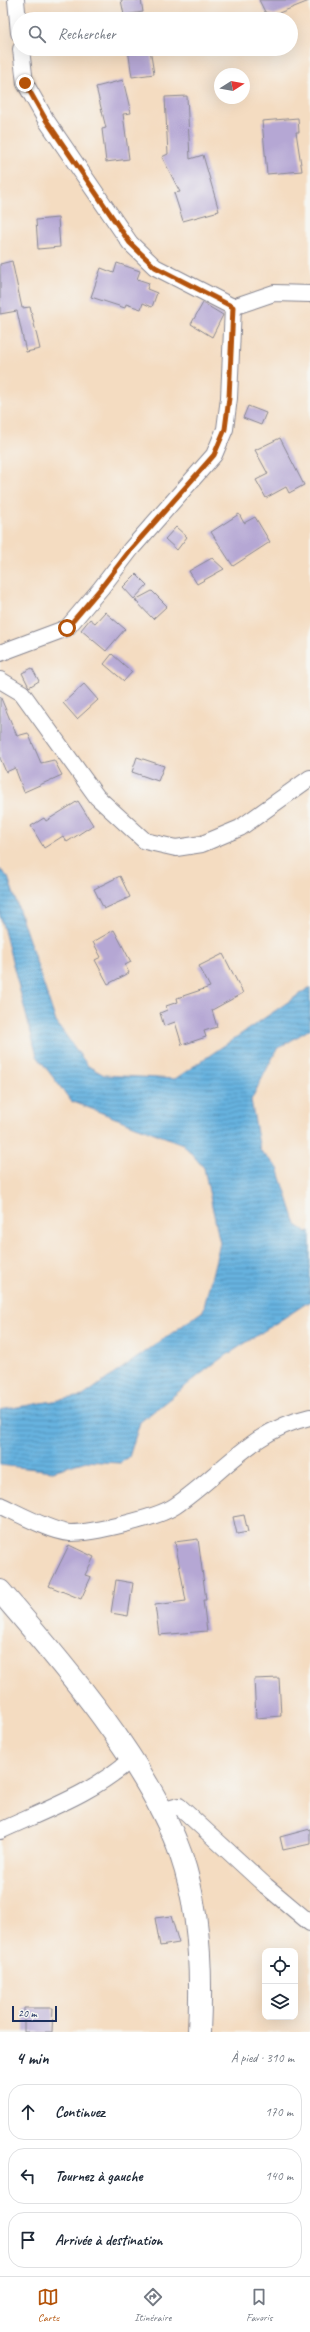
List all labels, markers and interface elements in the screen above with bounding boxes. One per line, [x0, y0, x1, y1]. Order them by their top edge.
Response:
search box [12, 12, 298, 56]
icon: search [26, 23, 48, 45]
text: Rechercher [58, 25, 116, 44]
north arrow [214, 68, 250, 104]
route end [16, 74, 34, 92]
route start [58, 619, 76, 637]
map controls [262, 1948, 298, 2020]
button: locate [262, 1948, 298, 1984]
button: layers [262, 1984, 298, 2020]
scale bar [12, 2004, 57, 2023]
text: 20 m [18, 2006, 37, 2020]
text: 4 min [16, 2048, 49, 2069]
text: À pied · 310 m [231, 2050, 294, 2066]
icon: ahead [17, 2101, 39, 2123]
text: Continuez [55, 2103, 105, 2122]
text: 170 m [265, 2104, 293, 2120]
icon: left [17, 2165, 39, 2187]
text: Tournez à gauche [55, 2167, 142, 2186]
text: 140 m [265, 2168, 293, 2184]
icon: arrive [17, 2229, 39, 2251]
text: Arrivée à destination [55, 2231, 163, 2250]
tab: Carte [37, 2286, 59, 2324]
tab: Itinéraire [134, 2286, 171, 2324]
tab: Favoris [246, 2286, 273, 2324]

